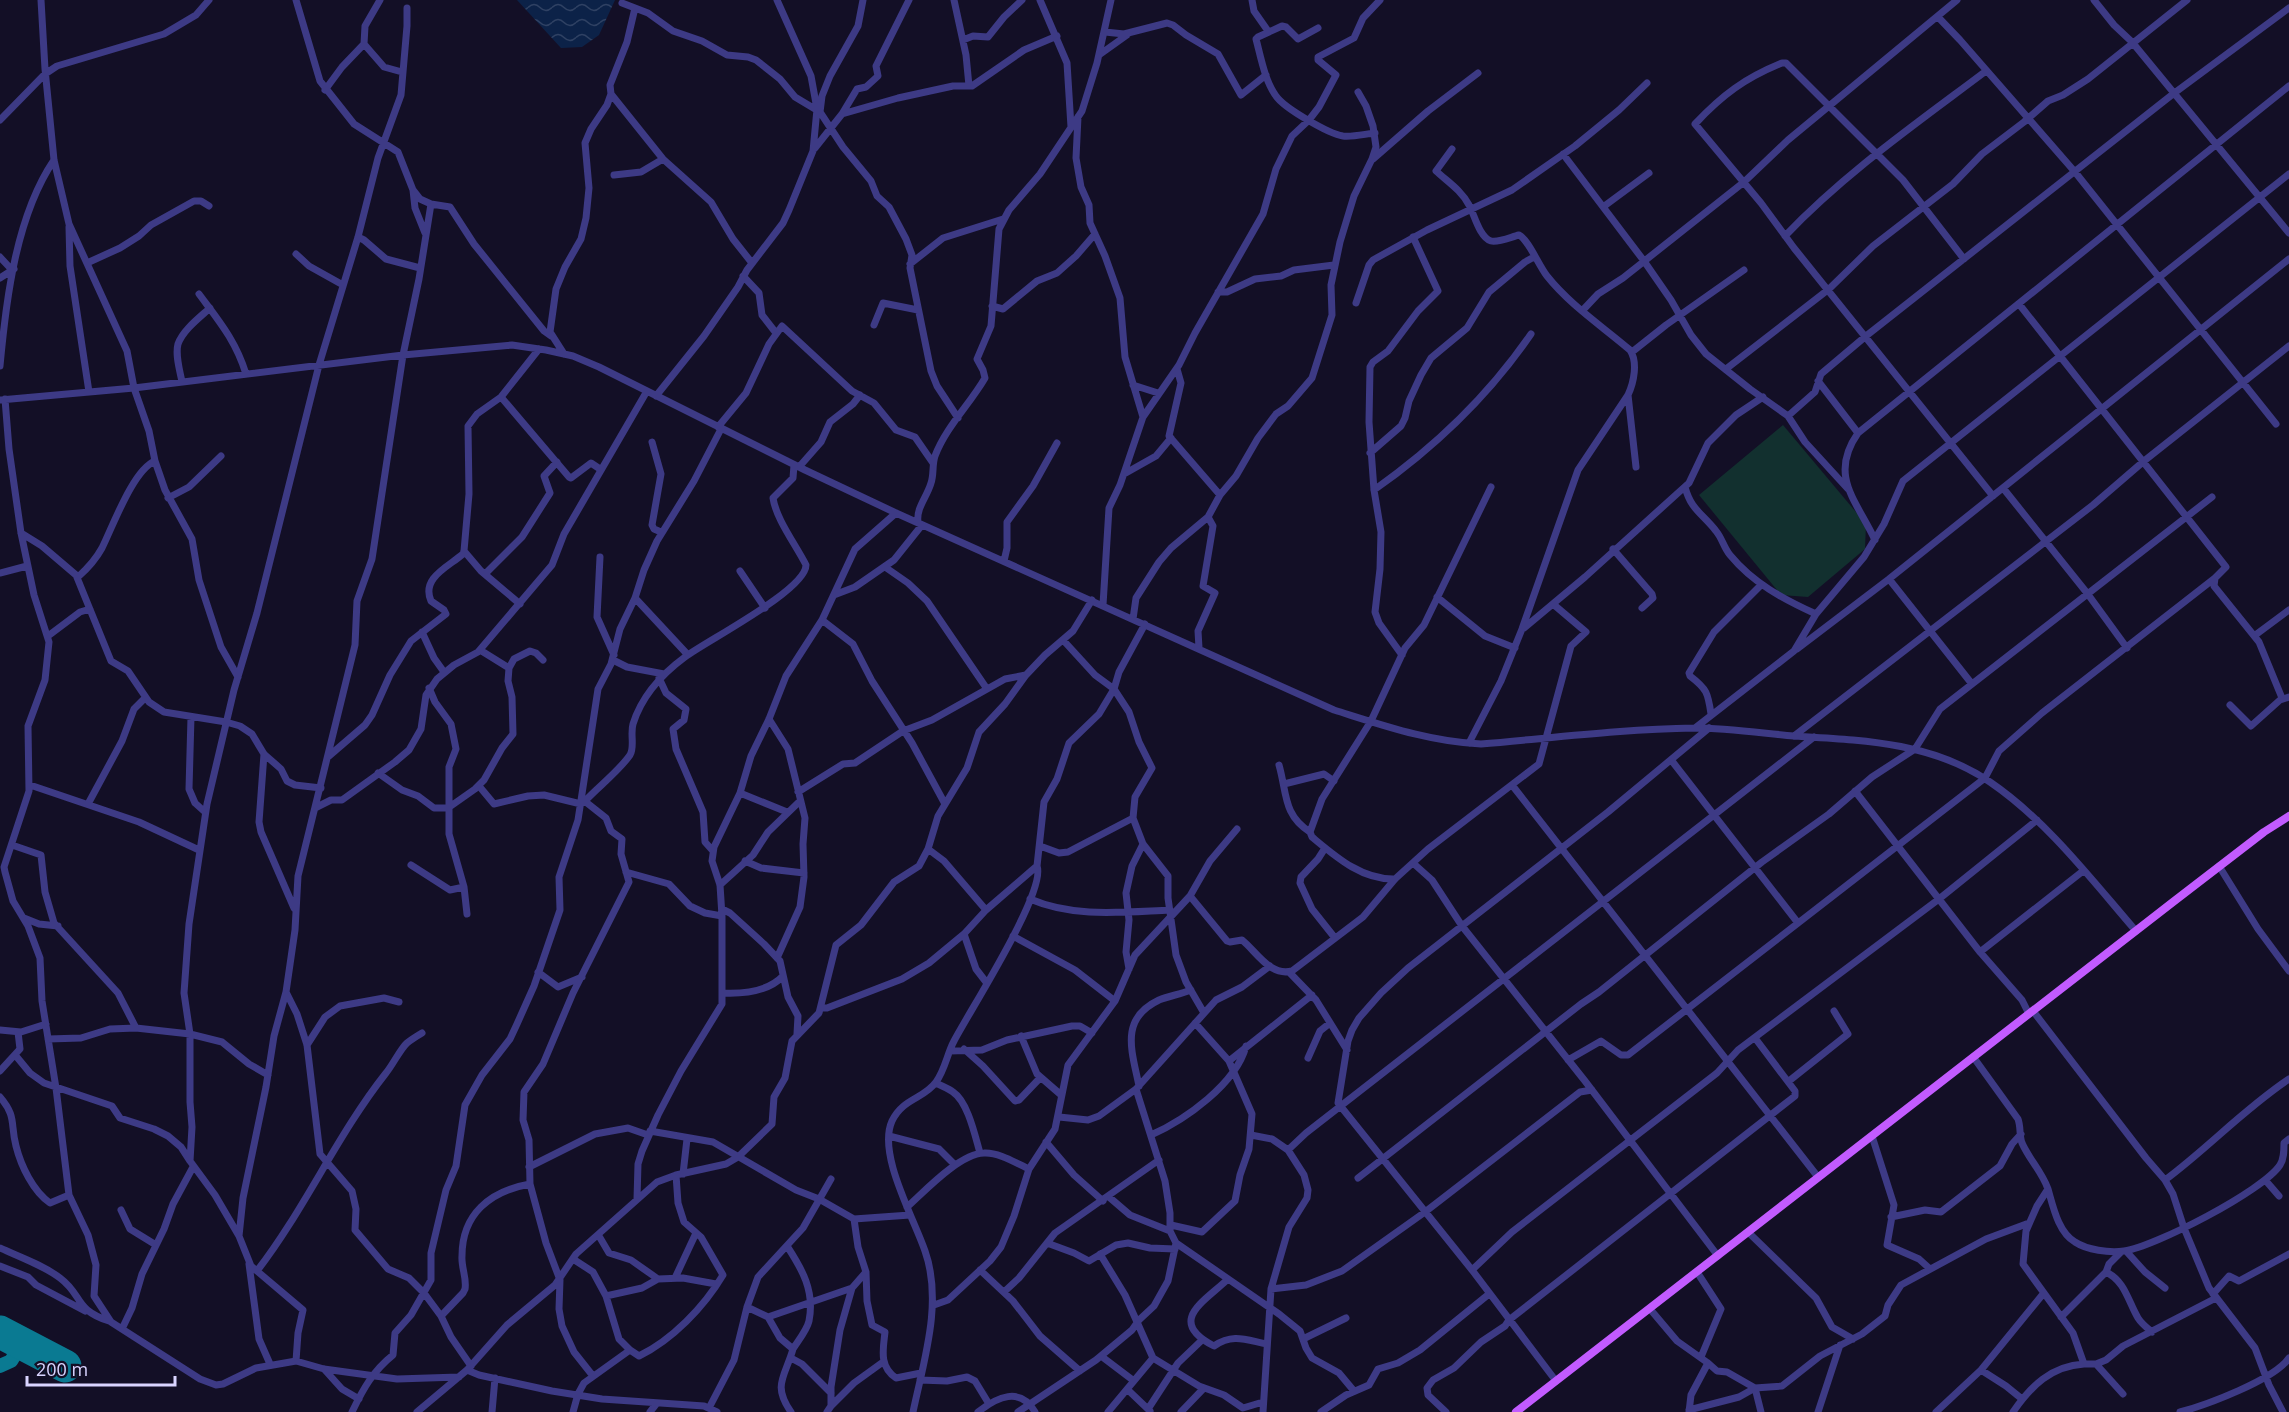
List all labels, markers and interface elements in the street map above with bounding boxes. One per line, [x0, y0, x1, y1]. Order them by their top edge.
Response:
scale bar [27, 1349, 176, 1387]
text: 200 m [36, 1357, 88, 1381]

